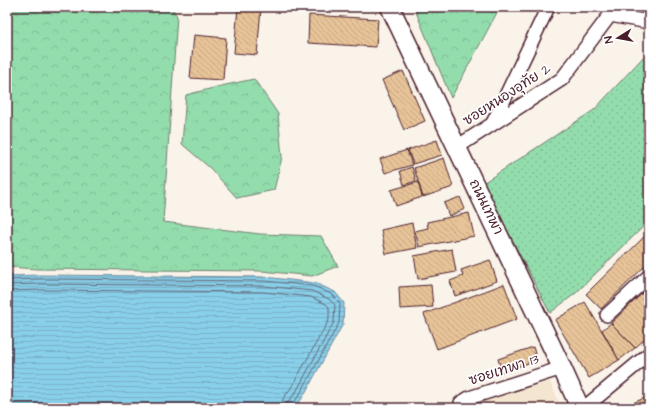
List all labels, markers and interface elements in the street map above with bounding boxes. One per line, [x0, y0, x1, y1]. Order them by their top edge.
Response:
north arrow [598, 18, 638, 58]
text: N [601, 35, 617, 45]
street label: ซอยหนองอุทัย 2 [459, 59, 555, 131]
street label: ถนนเทพา [464, 176, 508, 238]
street label: ซอยเทพา 13 [466, 349, 542, 391]

